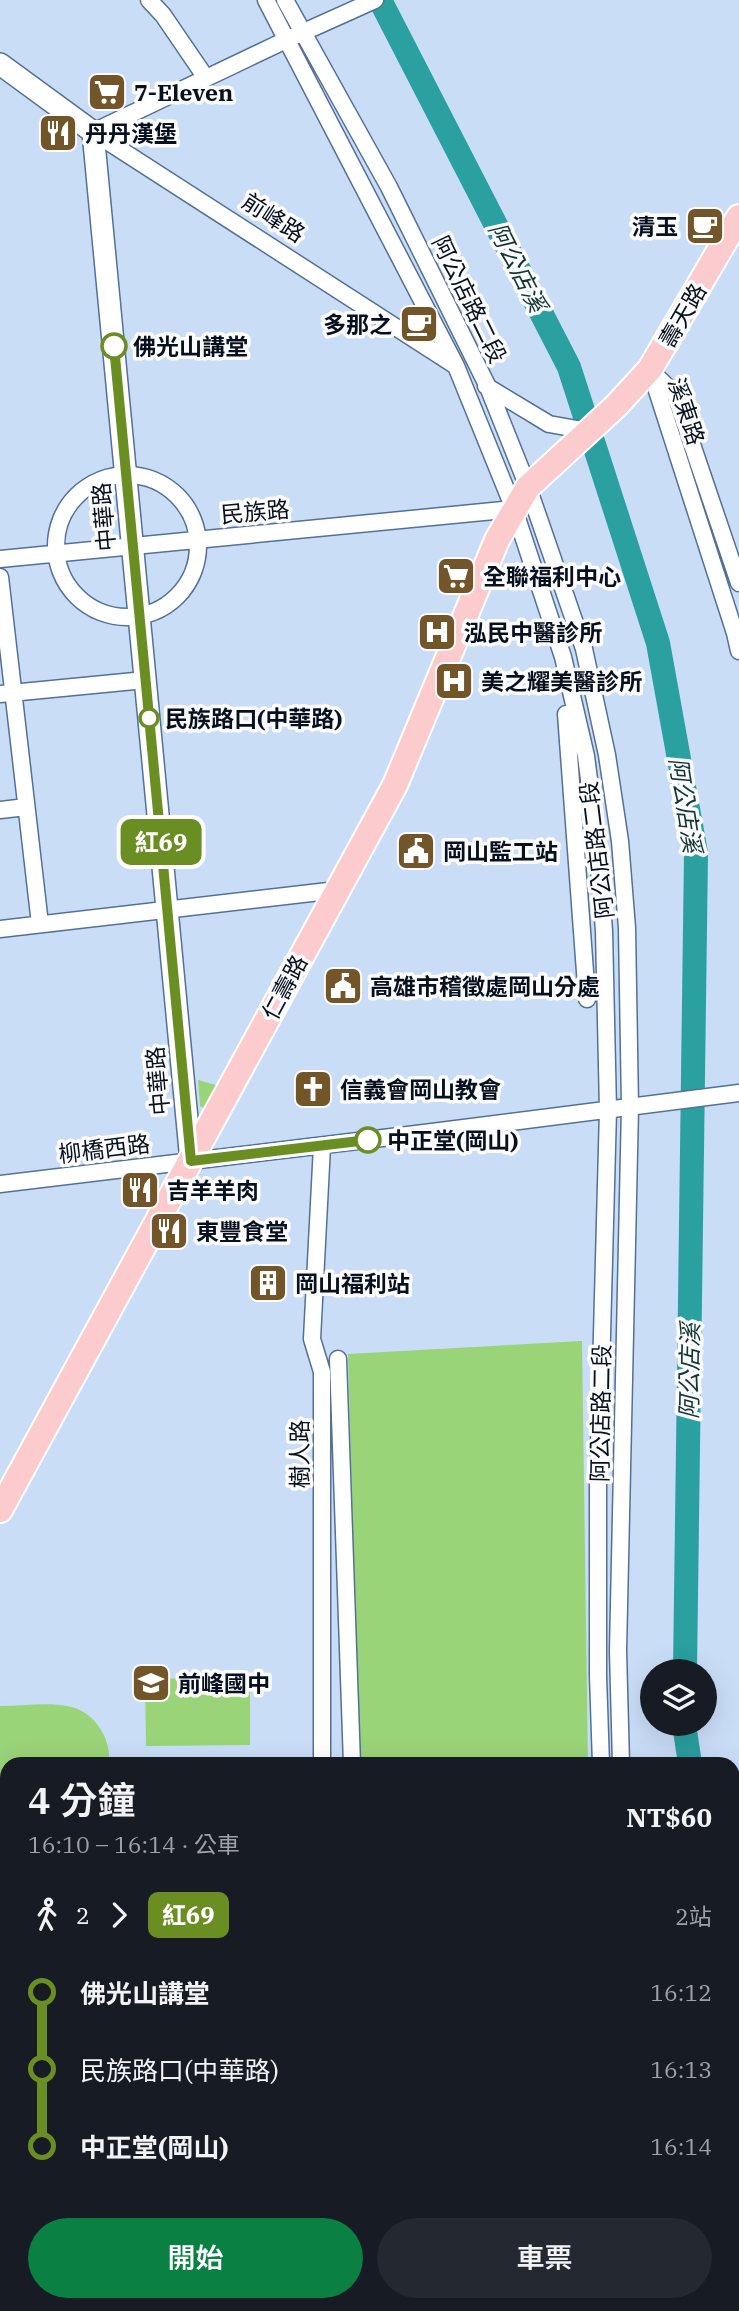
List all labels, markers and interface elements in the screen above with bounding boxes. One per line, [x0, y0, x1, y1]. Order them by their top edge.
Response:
supermarket icon: 7-Eleven [86, 71, 128, 113]
place label: 7-Eleven [134, 77, 233, 107]
restaurant icon: 丹丹漢堡 [37, 112, 79, 154]
place label: 丹丹漢堡 [85, 118, 177, 148]
street label: 前峰路 [237, 186, 311, 248]
cafe icon: 清玉 [684, 205, 726, 247]
place label: 清玉 [632, 211, 678, 241]
water label: 阿公店溪 [482, 217, 555, 320]
street label: 阿公店路二段 [426, 230, 514, 368]
street label: 壽天路 [652, 278, 712, 352]
cafe icon: 多那之 [398, 303, 440, 345]
place label: 多那之 [323, 309, 392, 339]
place label: 佛光山講堂 [133, 331, 248, 361]
marker: 佛光山講堂 [101, 333, 127, 359]
street label: 溪東路 [662, 374, 712, 448]
street label: 中華路 [85, 481, 121, 553]
street label: 民族路 [219, 493, 291, 529]
supermarket icon: 全聯福利中心 [435, 555, 477, 597]
place label: 全聯福利中心 [483, 561, 621, 591]
hospital icon: 泓民中醫診所 [416, 611, 458, 653]
place label: 泓民中醫診所 [464, 617, 602, 647]
hospital icon: 美之耀美醫診所 [433, 660, 475, 702]
place label: 美之耀美醫診所 [481, 666, 642, 696]
place label: 民族路口(中華路) [165, 703, 342, 733]
marker: 民族路口(中華路) [139, 708, 159, 728]
water label: 阿公店溪 [663, 755, 710, 858]
street label: 阿公店路二段 [573, 780, 619, 920]
line badge: 紅69 [121, 819, 201, 865]
text: 紅69 [135, 826, 187, 858]
public building icon: 岡山監工站 [395, 830, 437, 872]
place label: 岡山監工站 [443, 836, 558, 866]
street label: 仁壽路 [255, 949, 313, 1025]
public building icon: 高雄市稽徵處岡山分處 [322, 965, 364, 1007]
place label: 高雄市稽徵處岡山分處 [370, 971, 600, 1001]
street label: 中華路 [139, 1045, 175, 1117]
church icon: 信義會岡山教會 [292, 1068, 334, 1110]
place label: 信義會岡山教會 [340, 1074, 501, 1104]
place label: 中正堂(岡山) [387, 1125, 518, 1155]
marker: 中正堂(岡山) [355, 1127, 381, 1153]
street label: 柳橋西路 [57, 1128, 151, 1168]
restaurant icon: 吉羊羊肉 [119, 1169, 161, 1211]
place label: 吉羊羊肉 [167, 1175, 259, 1205]
restaurant icon: 東豐食堂 [148, 1210, 190, 1252]
place label: 東豐食堂 [196, 1216, 288, 1246]
building icon: 岡山福利站 [247, 1262, 289, 1304]
place label: 岡山福利站 [295, 1268, 410, 1298]
water label: 阿公店溪 [672, 1320, 706, 1419]
street label: 阿公店路二段 [584, 1344, 616, 1482]
street label: 樹人路 [284, 1420, 314, 1489]
map controls [640, 1659, 717, 1736]
button: layers [640, 1659, 717, 1736]
school or university icon: 前峰國中 [130, 1662, 172, 1704]
place label: 前峰國中 [178, 1668, 270, 1698]
text: 4 分鐘 [28, 1775, 136, 1824]
text: NT$60 [626, 1800, 712, 1834]
text: 16:10 – 16:14 · 公車 [28, 1829, 240, 1859]
icon: walk [28, 1896, 66, 1934]
icon: forward [100, 1896, 138, 1934]
text: 紅69 [162, 1899, 215, 1931]
text: 2 [76, 1900, 90, 1930]
text: 2站 [675, 1901, 712, 1931]
text: 佛光山講堂 [80, 1976, 210, 2010]
text: 16:12 [650, 1977, 712, 2007]
text: 民族路口(中華路) [80, 2053, 279, 2087]
text: 16:13 [650, 2054, 712, 2084]
text: 中正堂(岡山) [80, 2130, 228, 2164]
text: 16:14 [650, 2131, 712, 2161]
button: 開始 [28, 2218, 363, 2298]
button: 車票 [377, 2218, 712, 2298]

